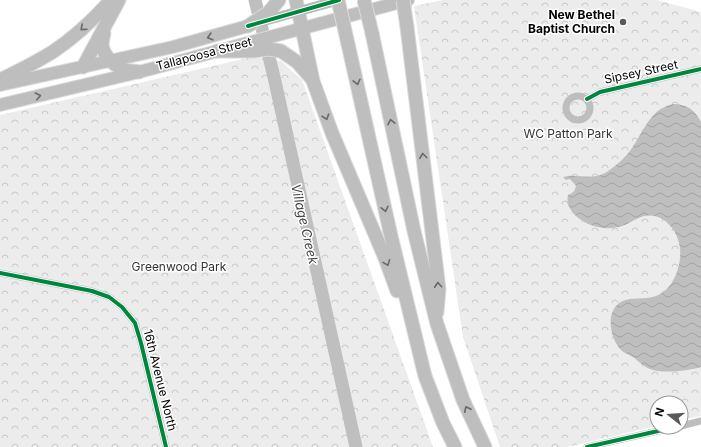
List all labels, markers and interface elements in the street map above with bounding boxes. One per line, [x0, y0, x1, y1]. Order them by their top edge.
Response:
place label: New Bethel Baptist Church [528, 7, 615, 36]
marker: New Bethel Baptist Church [618, 17, 628, 27]
one-way arrow [81, 23, 88, 30]
one-way arrow [207, 32, 214, 40]
street label: Tallapoosa Street [155, 34, 253, 73]
street label: Sipsey Street [603, 56, 679, 87]
one-way arrow [352, 79, 360, 85]
one-way arrow [35, 92, 41, 100]
one-way arrow [322, 114, 330, 121]
one-way arrow [387, 119, 395, 126]
park label: WC Patton Park [523, 126, 613, 141]
one-way arrow [419, 153, 428, 159]
water label: Village Creek [288, 182, 322, 266]
one-way arrow [380, 206, 388, 212]
park label: Greenwood Park [132, 259, 227, 274]
one-way arrow [382, 260, 390, 267]
one-way arrow [434, 282, 443, 288]
street label: 16th Avenue North [141, 328, 180, 432]
north arrow [649, 395, 689, 435]
one-way arrow [464, 405, 472, 413]
text: N [652, 406, 667, 418]

